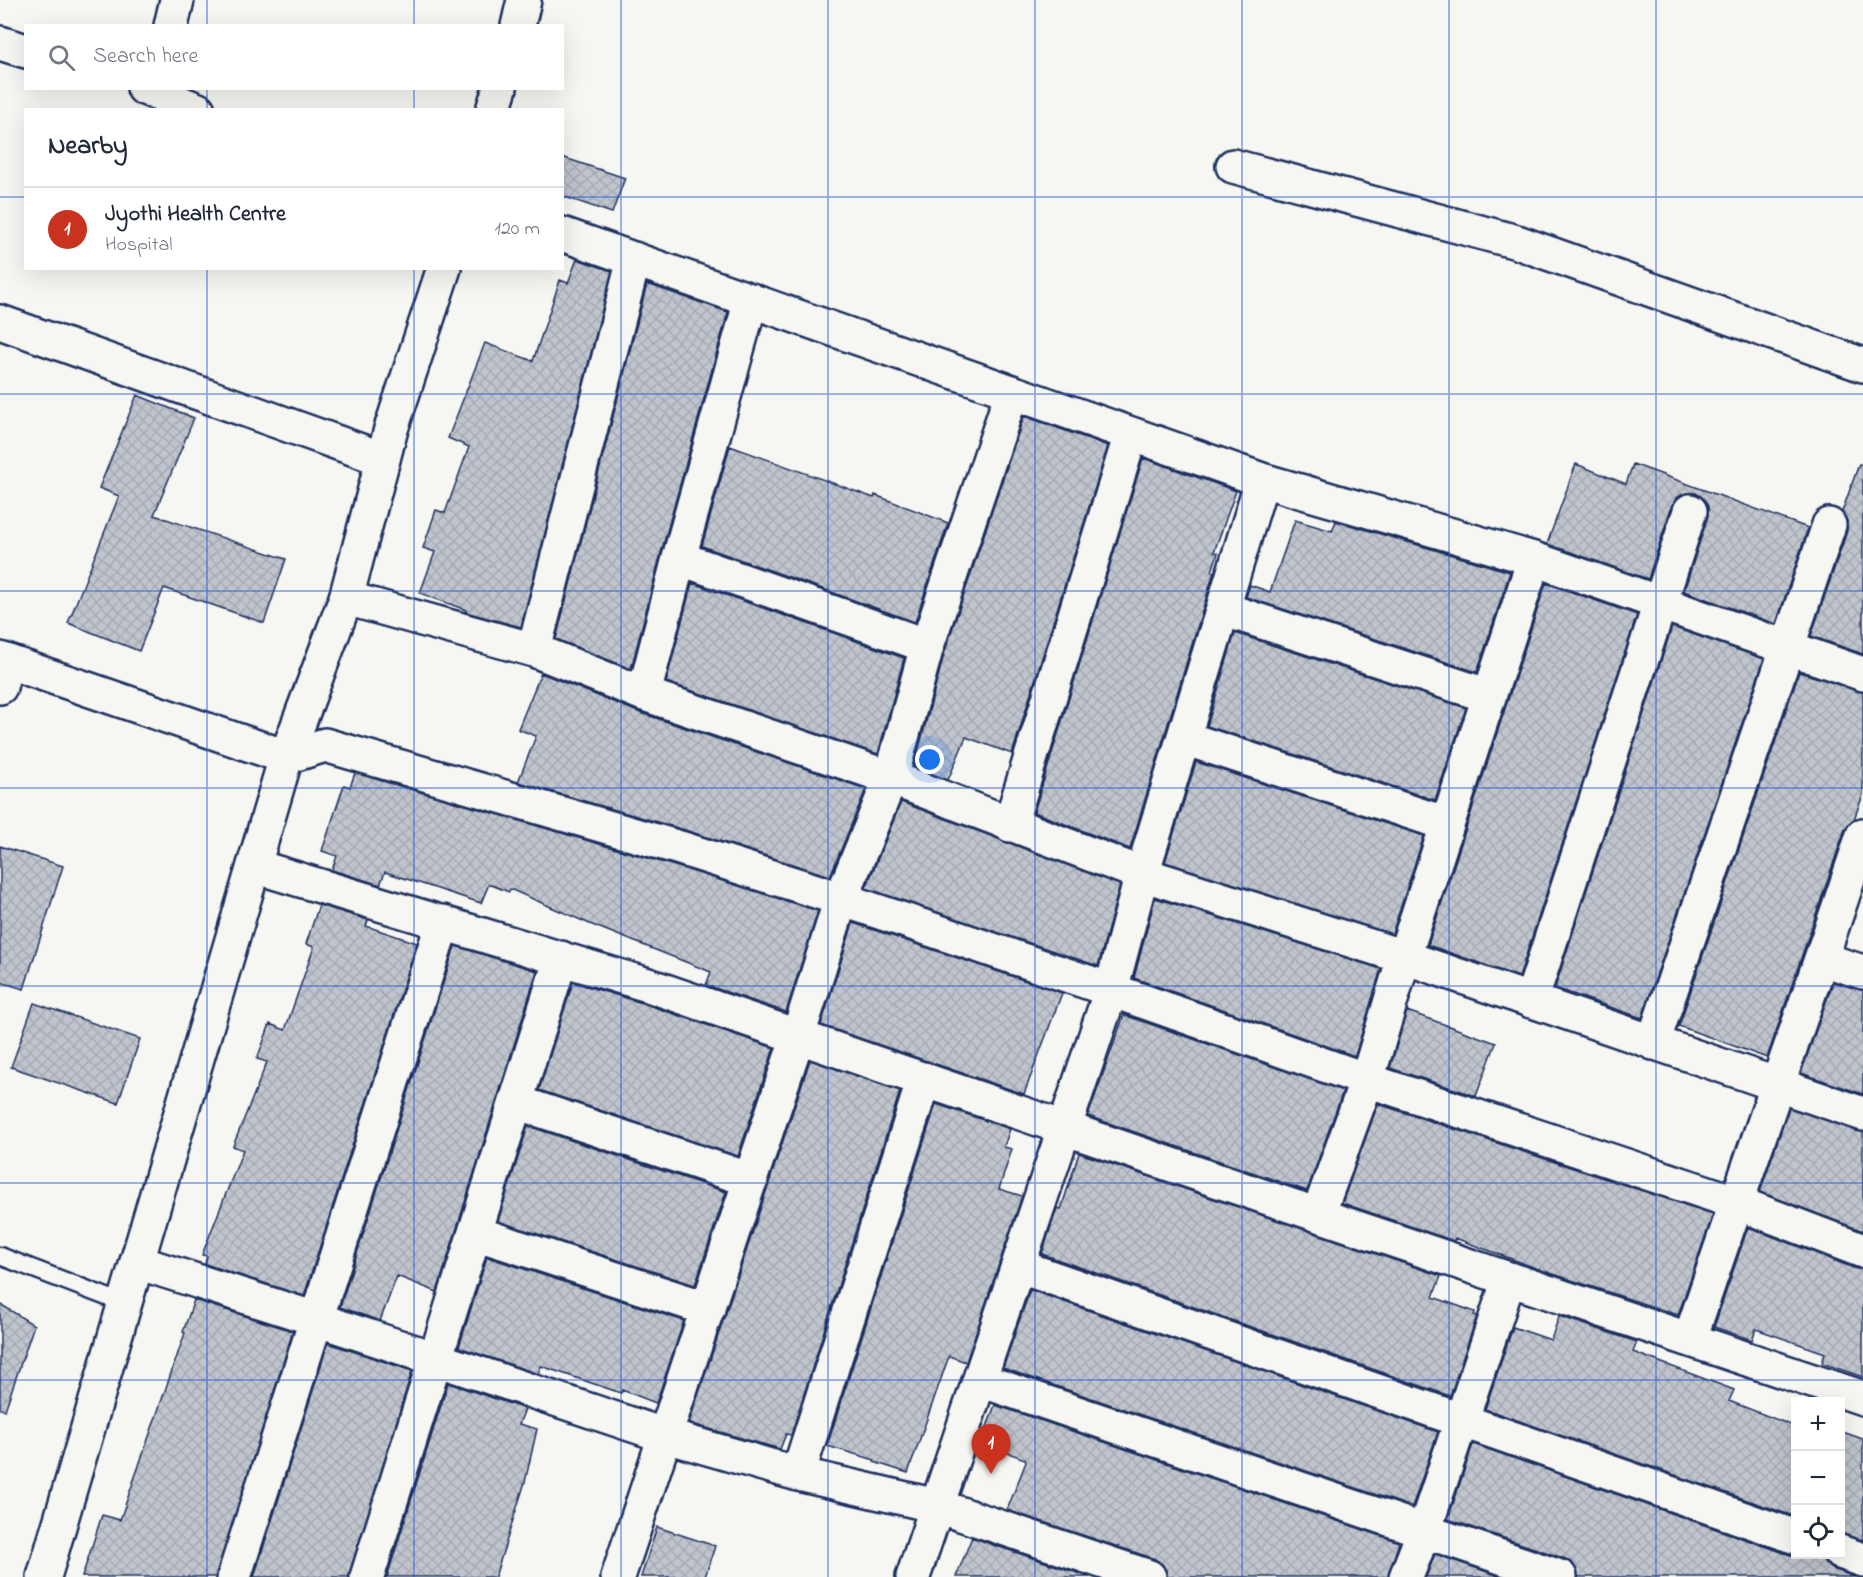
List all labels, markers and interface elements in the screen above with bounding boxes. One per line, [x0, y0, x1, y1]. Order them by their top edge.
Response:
search box [24, 24, 564, 90]
icon: search [45, 41, 78, 74]
text: Search here [93, 41, 198, 73]
text: Nearby [48, 128, 127, 166]
text: Jyothi Health Centre [105, 199, 286, 231]
text: 1 [64, 215, 71, 244]
text: 120 m [495, 215, 540, 244]
text: Hospital [105, 231, 173, 260]
your location [915, 745, 944, 774]
map controls [1791, 1397, 1845, 1559]
button: + [1791, 1397, 1845, 1451]
pin: 1 [972, 1424, 1010, 1474]
button: − [1791, 1451, 1845, 1505]
button: locate [1791, 1505, 1845, 1559]

